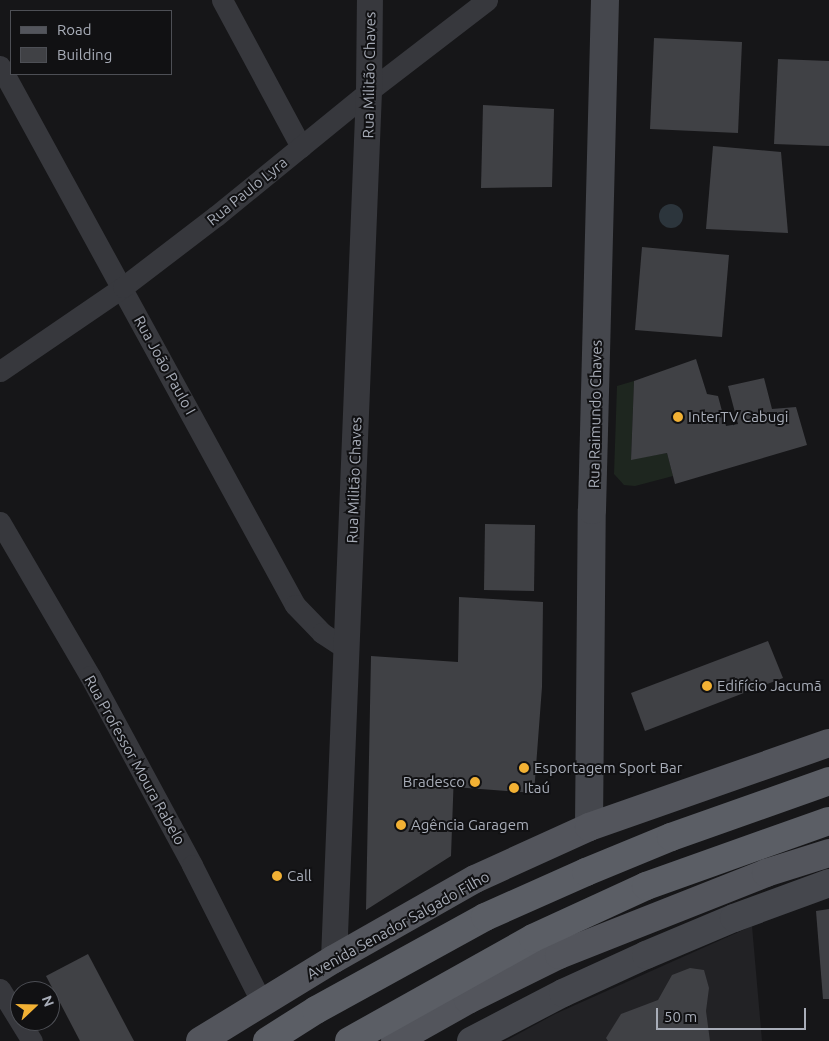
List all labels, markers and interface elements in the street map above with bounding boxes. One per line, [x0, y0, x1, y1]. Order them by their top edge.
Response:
legend [10, 10, 172, 75]
street label: Rua Militão Chaves [359, 12, 379, 138]
text: Road [57, 21, 92, 38]
text: Building [57, 46, 112, 63]
street label: Rua Paulo Lyra [203, 153, 291, 229]
street label: Rua João Paulo I [130, 312, 200, 418]
street label: Rua Raimundo Chaves [585, 340, 605, 488]
place label: InterTV Cabugi [688, 408, 788, 426]
marker: InterTV Cabugi [672, 411, 684, 423]
street label: Rua Militão Chaves [343, 416, 365, 544]
street label: Rua Professor Moura Rabelo [81, 672, 189, 848]
place label: Edifício Jacumã [717, 677, 822, 695]
marker: Edifício Jacumã [701, 680, 713, 692]
place label: Esportagem Sport Bar [534, 759, 682, 777]
marker: Esportagem Sport Bar [518, 762, 530, 774]
place label: Bradesco [403, 773, 465, 791]
marker: Bradesco [469, 776, 481, 788]
place label: Itaú [524, 779, 550, 797]
marker: Itaú [508, 782, 520, 794]
place label: Agência Garagem [411, 816, 529, 834]
marker: Agência Garagem [395, 819, 407, 831]
place label: Call [287, 867, 312, 885]
street label: Avenida Senador Salgado Filho [304, 867, 492, 983]
marker: Call [271, 870, 283, 882]
north arrow [10, 981, 60, 1031]
text: N [39, 993, 57, 1009]
scale bar [659, 998, 809, 1030]
text: 50 m [664, 1008, 697, 1025]

